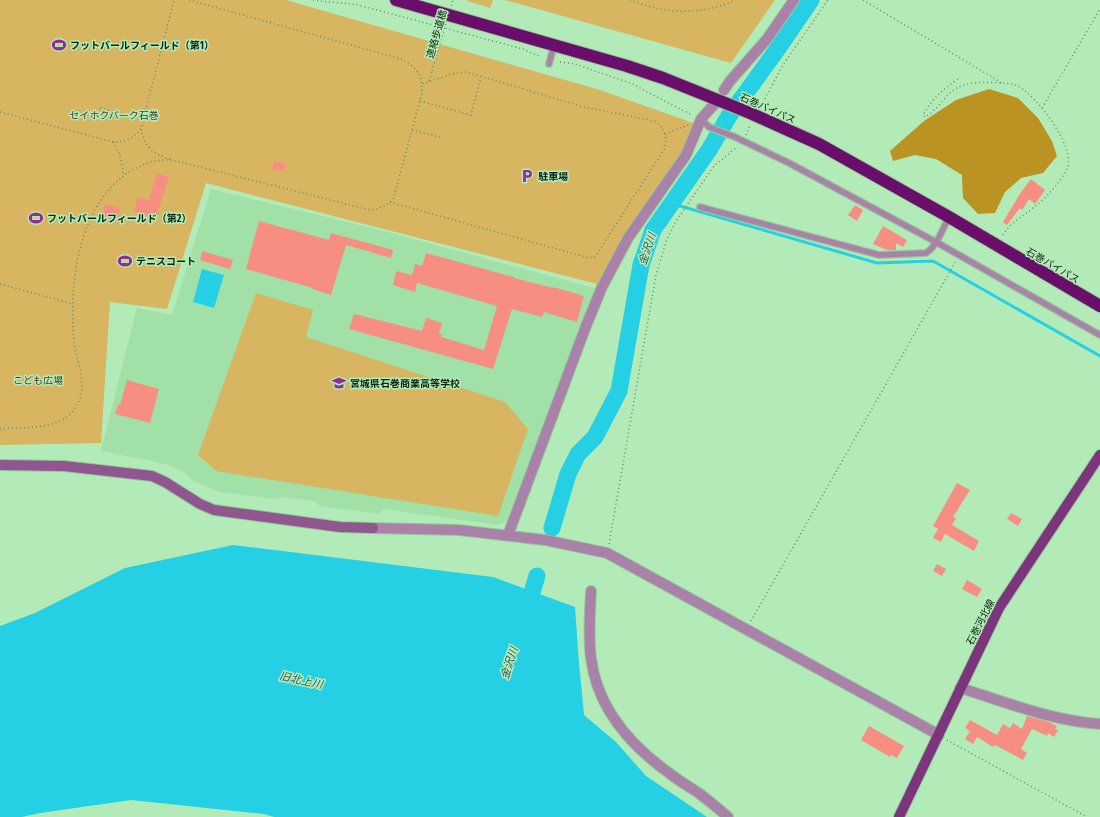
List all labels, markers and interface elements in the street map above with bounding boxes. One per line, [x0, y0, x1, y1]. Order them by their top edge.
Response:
street label: 連絡歩道橋 [424, 9, 450, 60]
sports icon: フットバールフィールド（第1） [51, 37, 67, 53]
place label: フットバールフィールド（第1） [70, 40, 214, 52]
street label: 石巻バイパス [738, 91, 797, 127]
park label: セイホクパーク石巻 [69, 110, 159, 122]
parking icon: 駐車場 [519, 168, 535, 184]
place label: 駐車場 [538, 171, 568, 183]
sports icon: フットバールフィールド（第2） [28, 210, 44, 226]
place label: フットバールフィールド（第2） [47, 213, 191, 225]
water label: 金沢川 [636, 231, 659, 267]
street label: 石巻バイパス [1024, 246, 1081, 286]
sports icon: テニスコート [117, 253, 133, 269]
place label: テニスコート [136, 256, 196, 268]
park label: こども広場 [13, 375, 63, 387]
school or university icon: 宮城県石巻商業高等学校 [331, 375, 347, 391]
place label: 宮城県石巻商業高等学校 [350, 378, 460, 390]
street label: 石巻河北線 [964, 597, 998, 647]
water label: 金沢川 [498, 645, 521, 681]
water label: 旧北上川 [278, 670, 325, 692]

